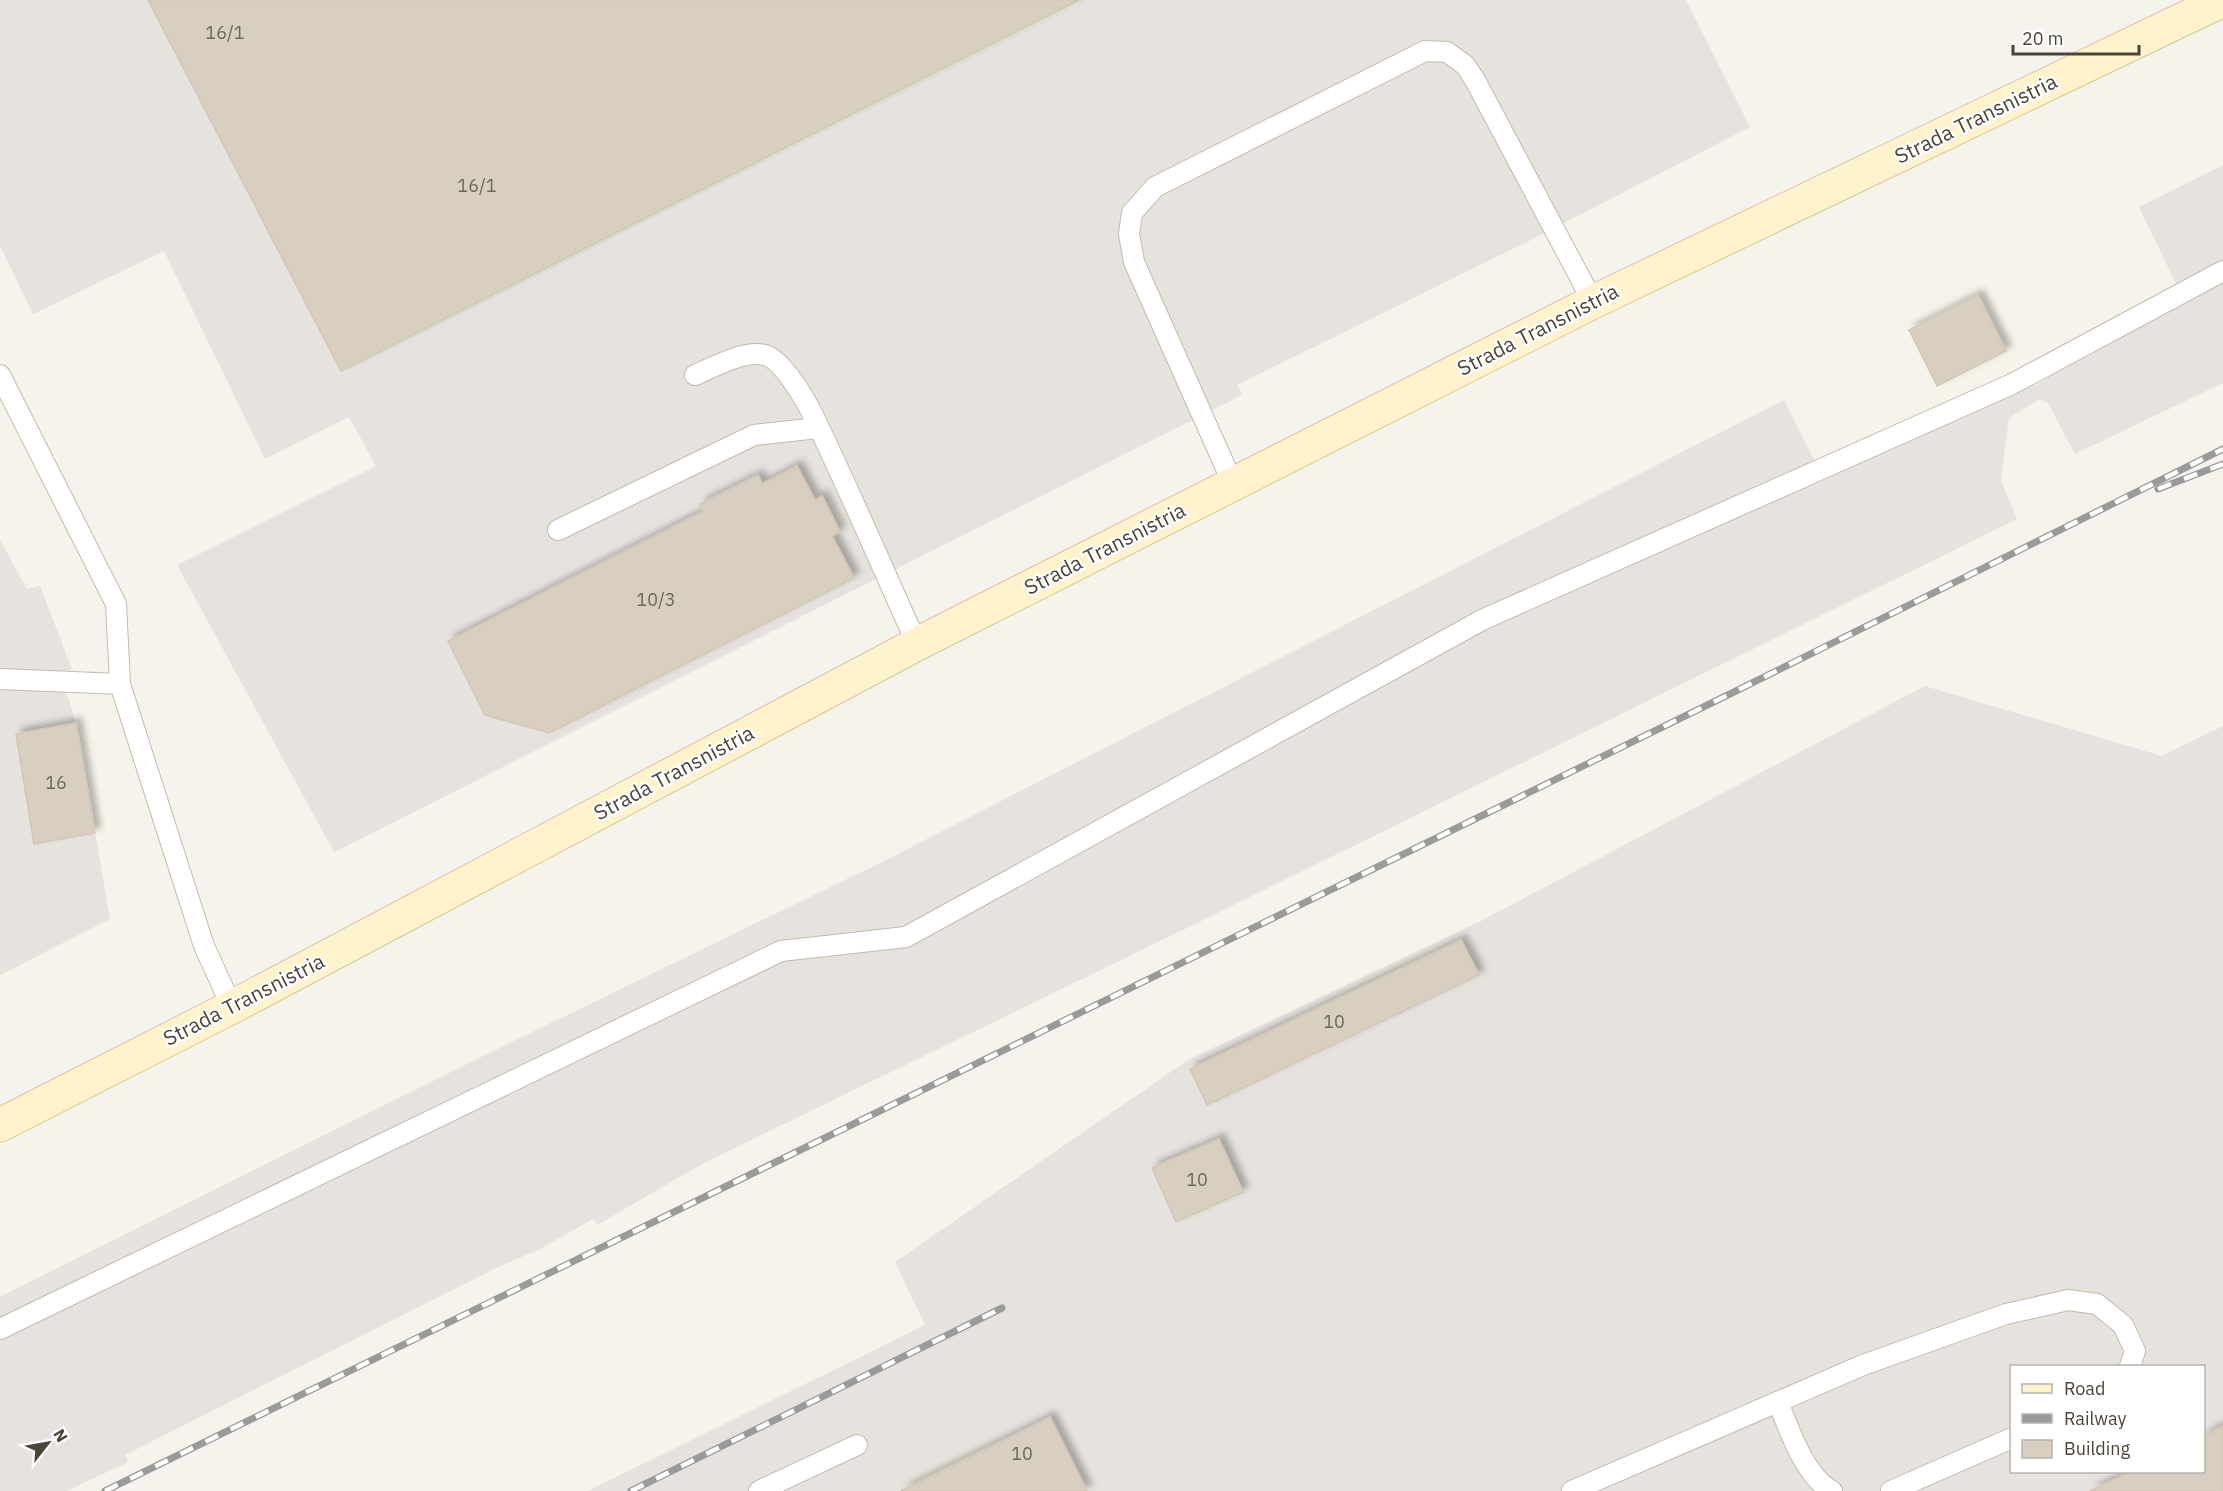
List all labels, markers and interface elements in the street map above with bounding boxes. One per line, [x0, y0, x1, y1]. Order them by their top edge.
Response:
scale bar [2013, 18, 2139, 56]
house number: 16/1 [205, 21, 245, 44]
text: 20 m [2022, 27, 2064, 50]
street label: Strada Transnistria [1890, 67, 2062, 170]
house number: 16/1 [457, 174, 497, 197]
street label: Strada Transnistria [1452, 276, 1623, 382]
street label: Strada Transnistria [1019, 495, 1190, 601]
house number: 10/3 [636, 588, 676, 611]
street label: Strada Transnistria [589, 718, 759, 826]
house number: 16 [45, 771, 67, 794]
street label: Strada Transnistria [158, 946, 329, 1052]
house number: 10 [1323, 1010, 1345, 1033]
house number: 10 [1186, 1168, 1208, 1191]
legend [2010, 1365, 2205, 1473]
text: Road [2064, 1377, 2105, 1400]
text: Railway [2064, 1407, 2126, 1430]
north arrow [18, 1413, 78, 1473]
text: N [49, 1425, 72, 1445]
text: Building [2064, 1437, 2131, 1460]
house number: 10 [1011, 1442, 1033, 1465]

